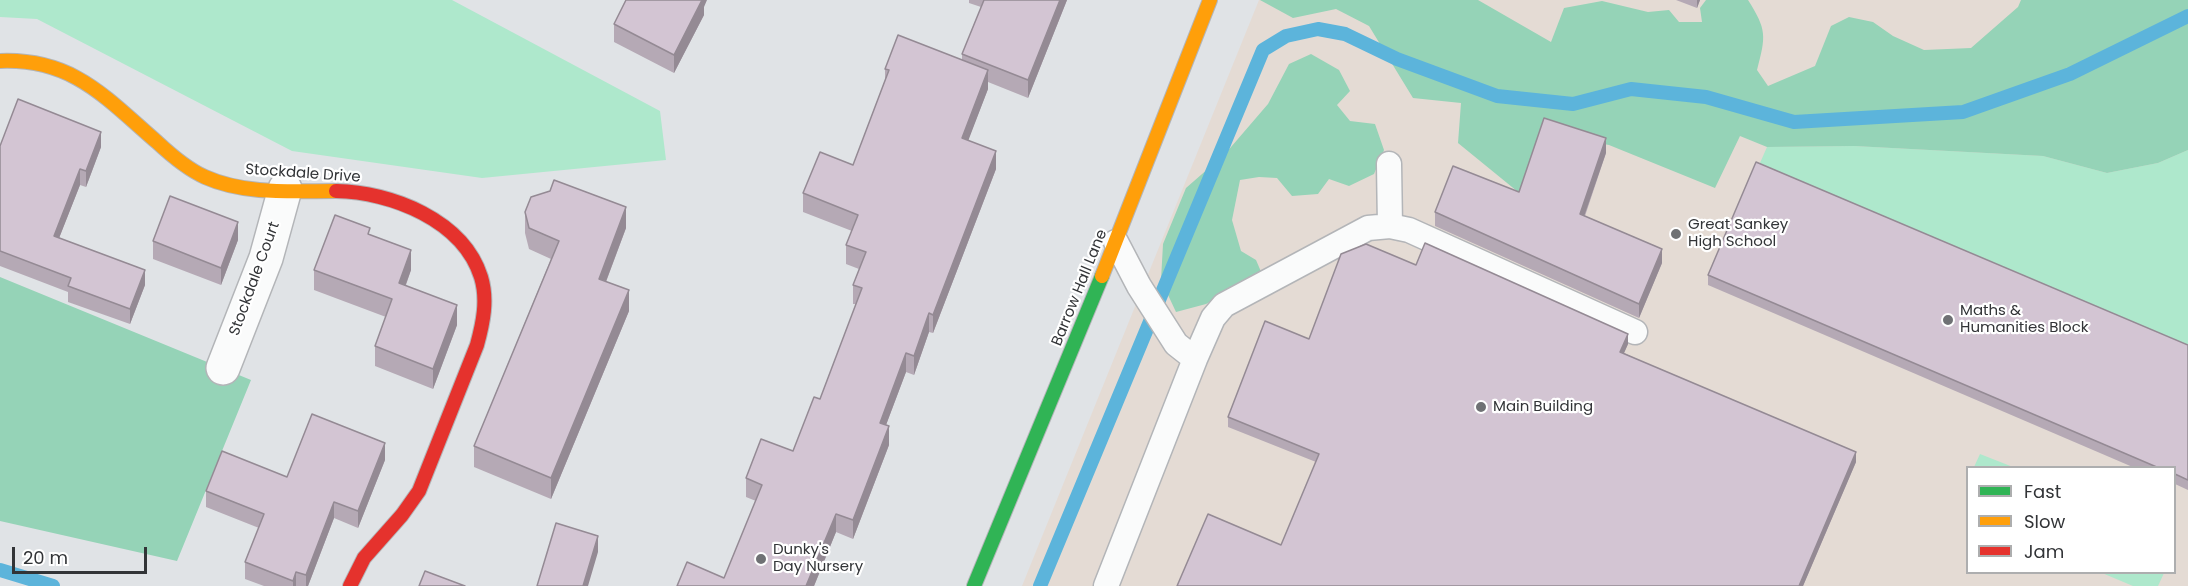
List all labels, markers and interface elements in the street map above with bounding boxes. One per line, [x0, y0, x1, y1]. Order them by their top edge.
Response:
street label: Stockdale Drive [245, 161, 361, 187]
place label: Great Sankey High School [1688, 216, 1788, 251]
street label: Stockdale Court [226, 220, 284, 338]
street label: Barrow Hall Lane [1048, 227, 1112, 349]
marker: Great Sankey High School [1669, 227, 1683, 241]
place label: Maths & Humanities Block [1960, 302, 2088, 337]
marker: Maths & Humanities Block [1941, 313, 1955, 327]
place label: Main Building [1493, 398, 1593, 416]
marker: Main Building [1474, 400, 1488, 414]
legend [1966, 466, 2176, 574]
text: Fast [2024, 479, 2061, 504]
text: Slow [2024, 509, 2065, 534]
scale bar [15, 535, 150, 573]
text: Jam [2024, 539, 2064, 564]
place label: Dunky's Day Nursery [773, 541, 863, 576]
text: 20 m [23, 545, 68, 570]
marker: Dunky's Day Nursery [754, 552, 768, 566]

